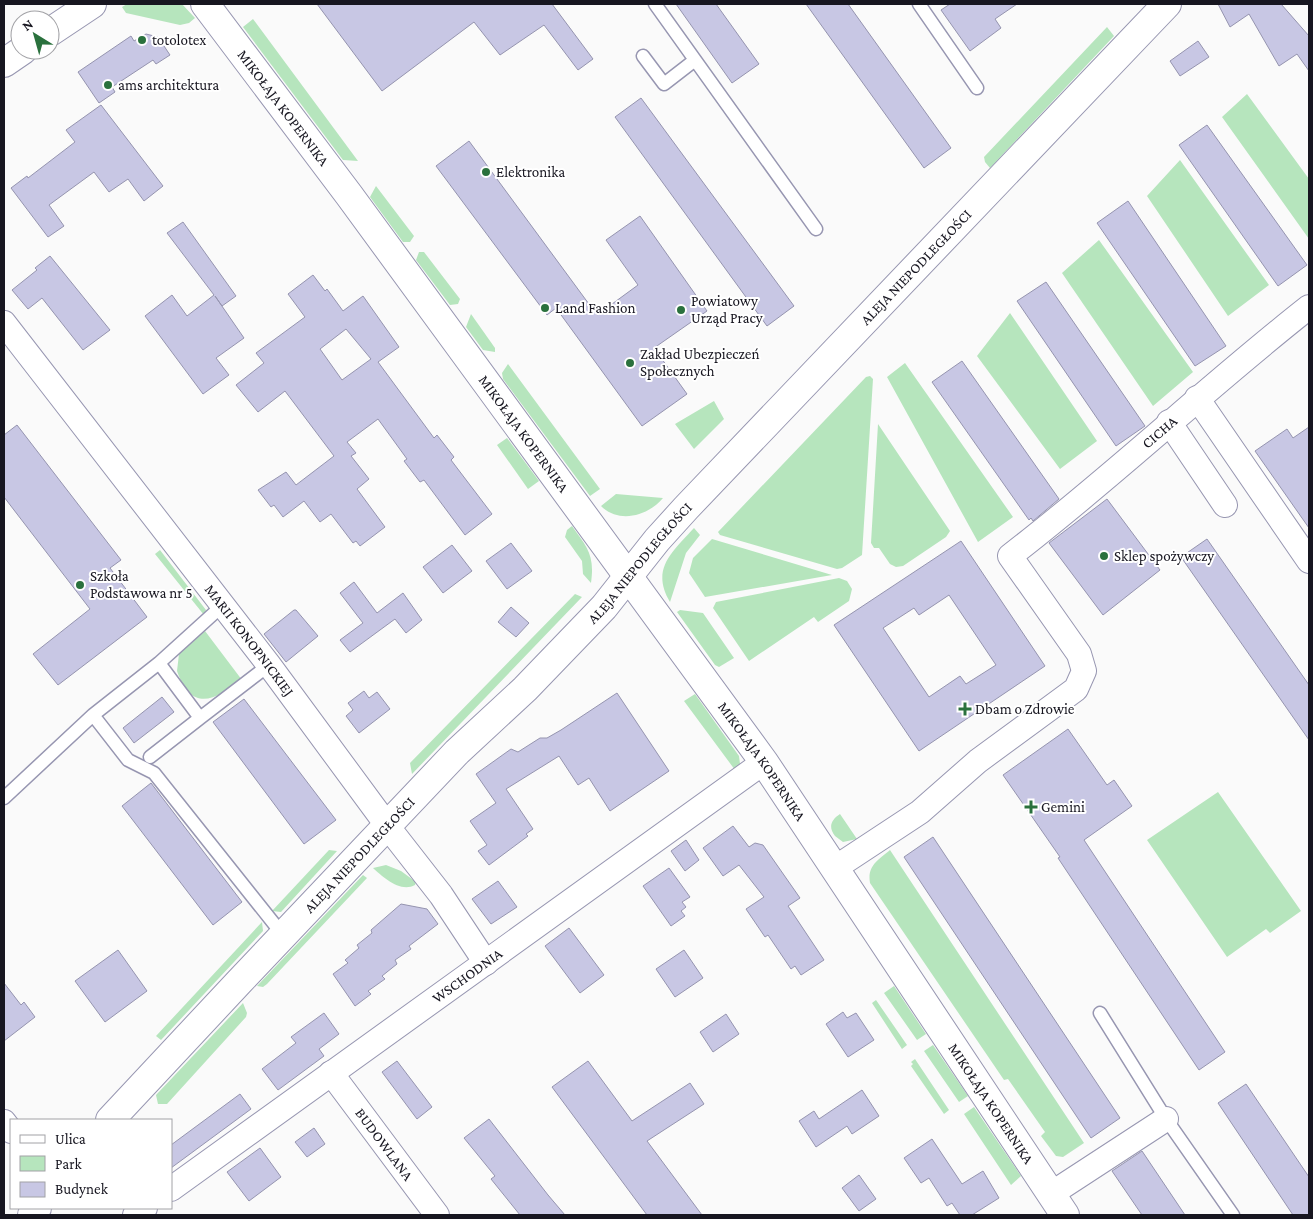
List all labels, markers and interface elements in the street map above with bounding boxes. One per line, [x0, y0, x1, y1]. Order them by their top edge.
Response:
north arrow [10, 10, 60, 60]
text: N [19, 15, 36, 34]
place label: totolotex [152, 32, 206, 48]
marker: totolotex [136, 34, 148, 46]
street label: MIKOŁAJA KOPERNIKA [234, 47, 332, 169]
place label: ams architektura [118, 77, 219, 93]
marker: ams architektura [102, 79, 114, 91]
place label: Elektronika [496, 164, 565, 180]
marker: Elektronika [480, 166, 492, 178]
street label: ALEJA NIEPODLEGŁOŚCI [857, 206, 975, 328]
place label: Powiatowy Urząd Pracy [691, 293, 763, 327]
place label: Land Fashion [555, 300, 636, 316]
marker: Land Fashion [539, 302, 551, 314]
marker: Powiatowy Urząd Pracy [675, 304, 687, 316]
place label: Zakład Ubezpieczeń Społecznych [640, 346, 760, 380]
marker: Zakład Ubezpieczeń Społecznych [624, 357, 636, 369]
street label: MIKOŁAJA KOPERNIKA [476, 372, 572, 496]
street label: CICHA [1139, 413, 1180, 452]
street label: ALEJA NIEPODLEGŁOŚCI [584, 499, 695, 627]
place label: Sklep spożywczy [1114, 548, 1214, 565]
marker: Sklep spożywczy [1098, 550, 1110, 562]
place label: Szkoła Podstawowa nr 5 [90, 568, 193, 601]
marker: Szkoła Podstawowa nr 5 [74, 579, 86, 591]
street label: MARII KONOPNICKIEJ [202, 581, 297, 700]
street label: MIKOŁAJA KOPERNIKA [715, 699, 809, 824]
place label: Dbam o Zdrowie [975, 701, 1075, 717]
marker: Dbam o Zdrowie [959, 703, 971, 715]
street label: ALEJA NIEPODLEGŁOŚCI [301, 794, 418, 916]
place label: Gemini [1041, 799, 1085, 815]
marker: Gemini [1025, 801, 1037, 813]
street label: WSCHODNIA [429, 945, 506, 1006]
street label: MIKOŁAJA KOPERNIKA [945, 1040, 1037, 1167]
street label: BUDOWLANA [352, 1105, 417, 1184]
legend [10, 1119, 172, 1209]
text: Ulica [55, 1131, 86, 1147]
text: Park [55, 1156, 82, 1172]
text: Budynek [55, 1181, 109, 1198]

